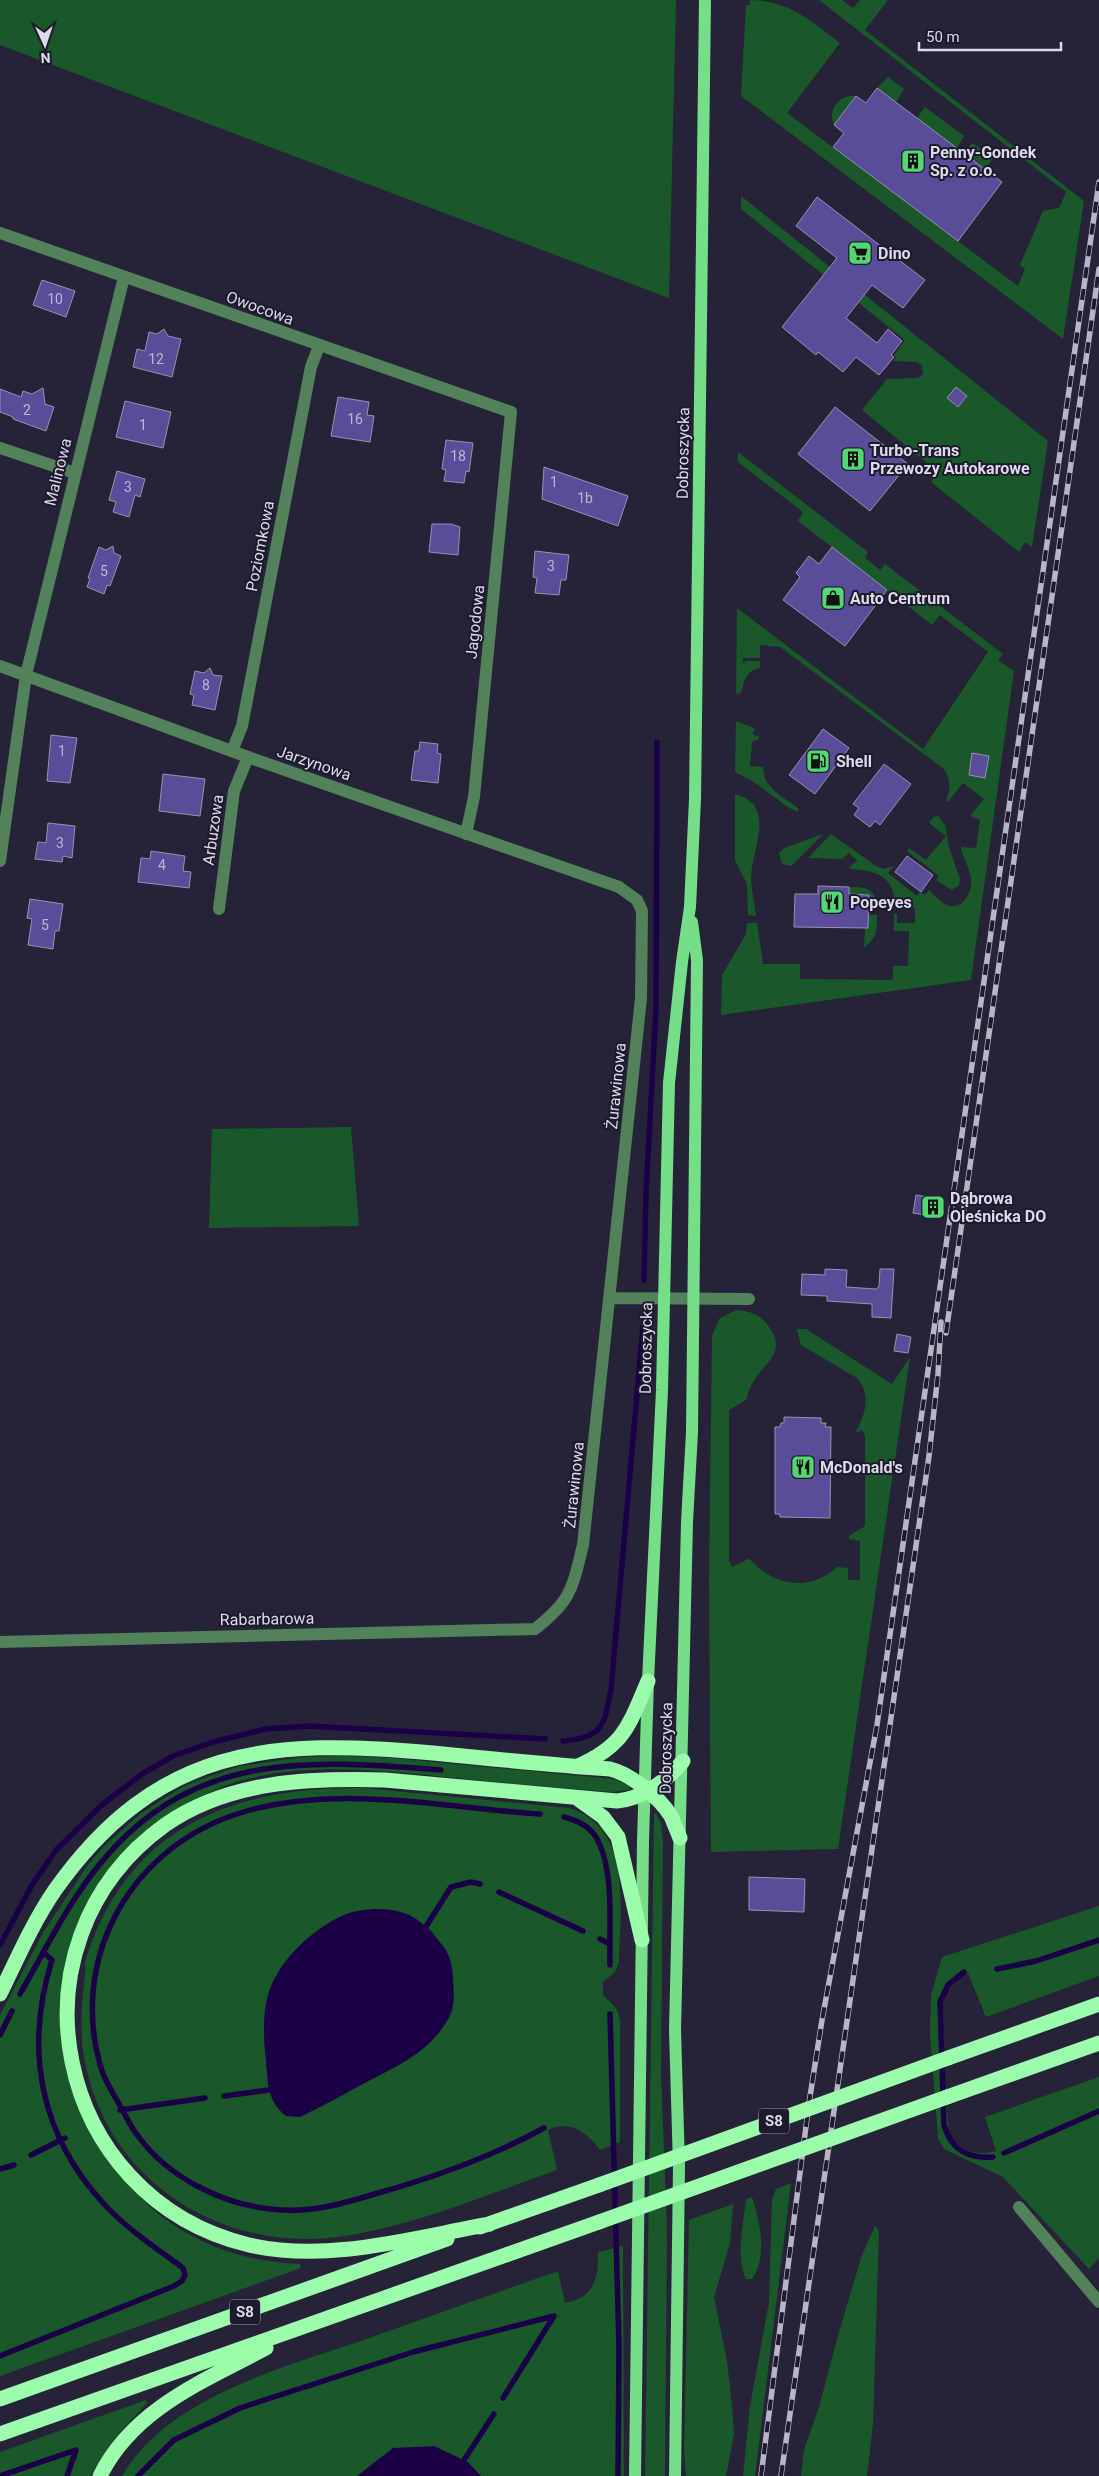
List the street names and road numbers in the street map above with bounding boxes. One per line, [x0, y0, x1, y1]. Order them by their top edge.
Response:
street label: Owocowa [224, 287, 296, 329]
street label: Dobroszycka [673, 407, 693, 499]
street label: Malinowa [40, 436, 76, 508]
street label: Poziomkowa [242, 499, 278, 593]
street label: Jagodowa [462, 584, 488, 660]
street label: Jarzynowa [274, 741, 354, 785]
street label: Arbuzowa [199, 793, 227, 867]
street label: Żurawinowa [602, 1042, 630, 1130]
street label: Dobroszycka [636, 1302, 656, 1394]
street label: Żurawinowa [560, 1441, 588, 1529]
street label: Rabarbarowa [220, 1609, 314, 1629]
street label: Dobroszycka [656, 1702, 676, 1794]
road number: S8 [759, 2108, 789, 2134]
road number: S8 [230, 2300, 260, 2324]

